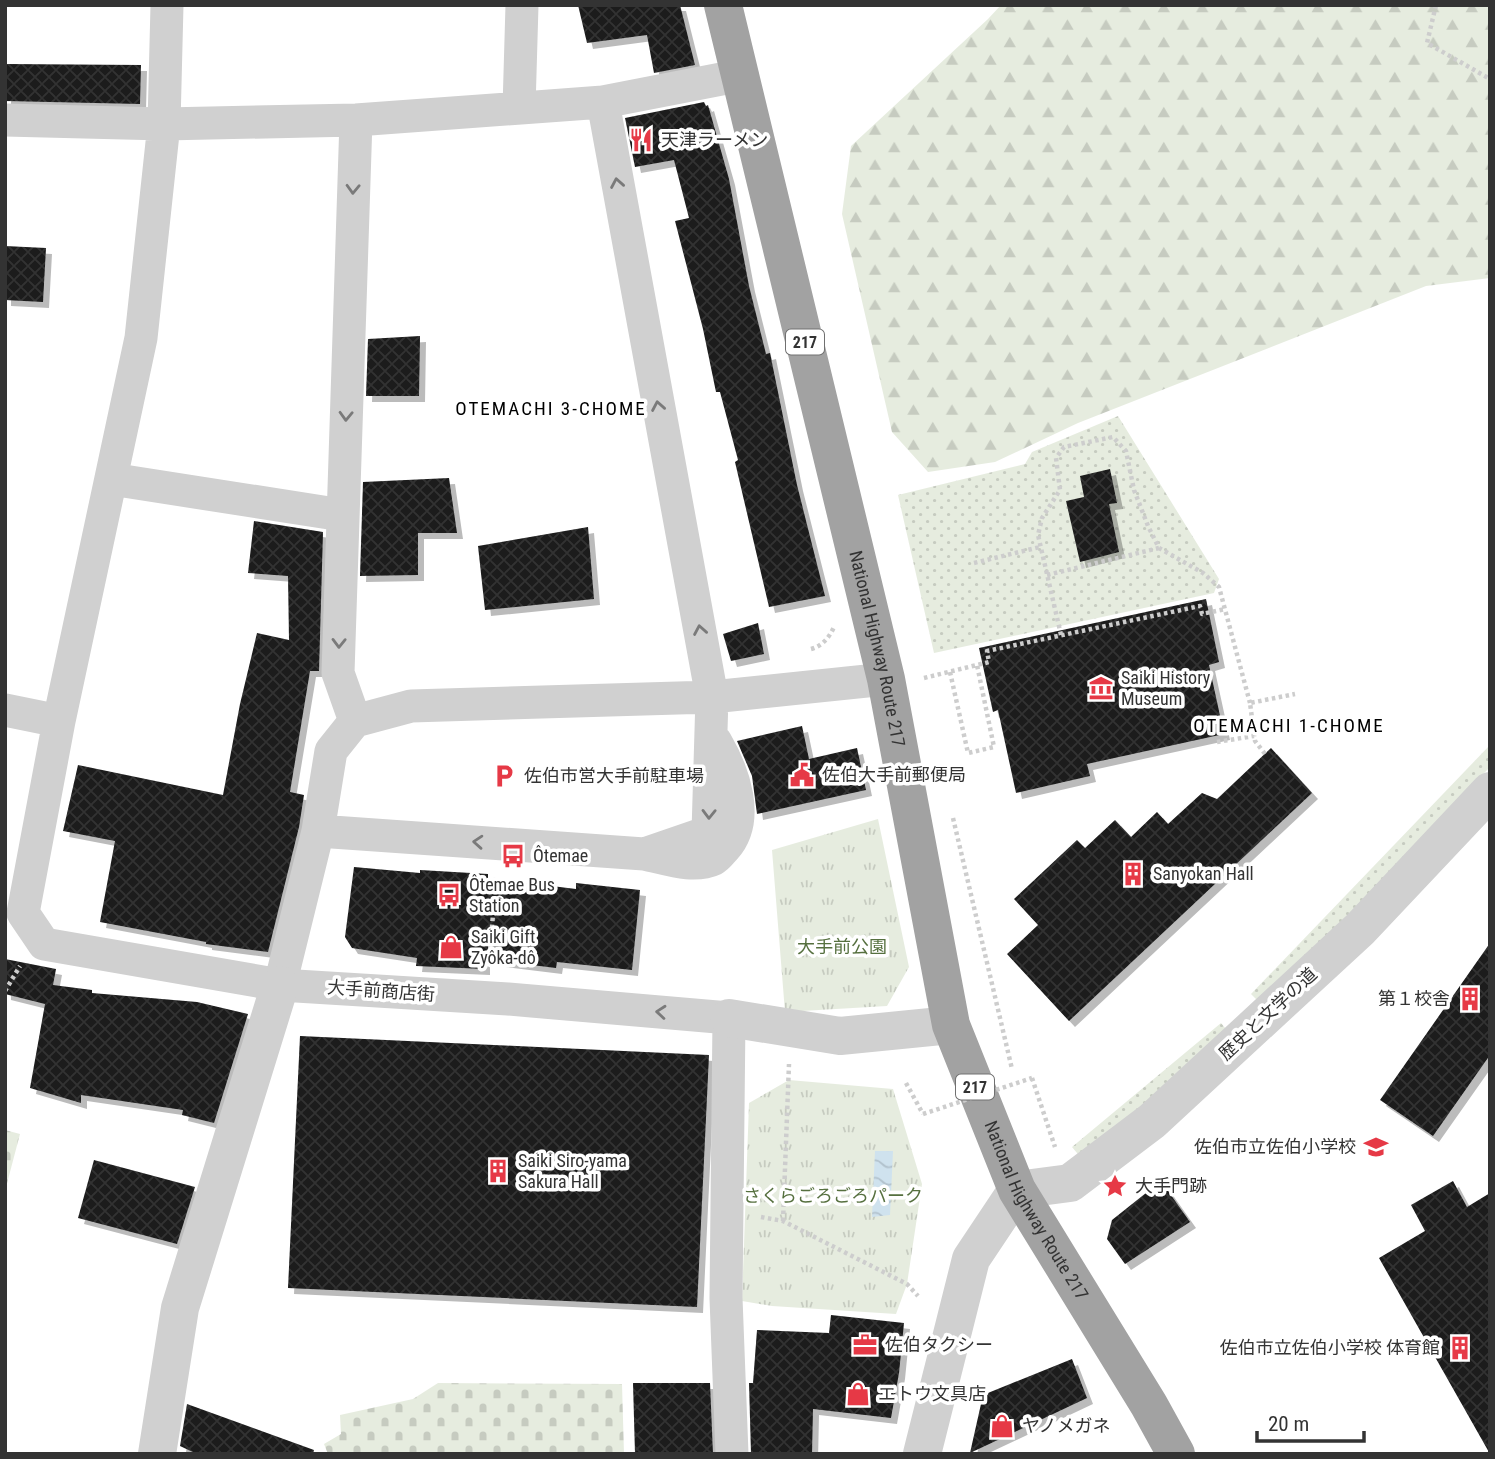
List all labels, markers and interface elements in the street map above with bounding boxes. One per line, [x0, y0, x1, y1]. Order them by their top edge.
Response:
restaurant icon: 天津ラーメン [627, 126, 655, 154]
place label: 天津ラーメン [661, 129, 768, 150]
one-way arrow [611, 177, 626, 189]
one-way arrow [346, 183, 361, 194]
road number: 217 [786, 330, 824, 354]
district label: OTEMACHI 3-CHOME [455, 397, 647, 420]
one-way arrow [652, 400, 667, 412]
one-way arrow [338, 411, 353, 422]
street label: National Highway Route 217 [845, 548, 910, 749]
one-way arrow [693, 624, 708, 636]
one-way arrow [331, 639, 347, 649]
place label: Saiki History Museum [1121, 667, 1211, 709]
museum icon: Saiki History Museum [1087, 674, 1115, 702]
district label: OTEMACHI 1-CHOME [1193, 714, 1385, 737]
public building icon: 佐伯大手前郵便局 [788, 761, 816, 789]
parking icon: 佐伯市営大手前駐車場 [490, 762, 518, 790]
place label: 佐伯大手前郵便局 [822, 764, 966, 785]
place label: 佐伯市営大手前駐車場 [524, 765, 704, 786]
one-way arrow [701, 809, 716, 820]
one-way arrow [472, 835, 483, 850]
bus stop icon: Ôtemae [499, 842, 527, 870]
place label: Ôtemae [533, 845, 588, 866]
building icon: Sanyokan Hall [1119, 860, 1147, 888]
place label: Sanyokan Hall [1153, 863, 1254, 884]
place label: Ôtemae Bus Station [469, 874, 555, 916]
bus stop icon: Ôtemae Bus Station [435, 881, 463, 909]
place label: Saiki Gift Zyôka-dô [471, 926, 536, 968]
shop icon: Saiki Gift Zyôka-dô [437, 933, 465, 961]
park label: 大手前公園 [797, 936, 887, 957]
street label: 歴史と文学の道 [1214, 963, 1321, 1064]
street label: 大手前商店街 [326, 976, 436, 1005]
building icon: 第１校舎 [1456, 985, 1484, 1013]
place label: 第１校舎 [1378, 988, 1450, 1009]
one-way arrow [655, 1005, 666, 1020]
road number: 217 [956, 1074, 994, 1100]
street label: National Highway Route 217 [980, 1118, 1093, 1304]
school or university icon: 佐伯市立佐伯小学校 [1362, 1133, 1390, 1161]
place label: 佐伯市立佐伯小学校 [1194, 1136, 1356, 1157]
place label: Saiki Siro-yama Sakura Hall [518, 1150, 627, 1192]
building icon: Saiki Siro-yama Sakura Hall [484, 1157, 512, 1185]
place icon: 大手門跡 [1101, 1172, 1129, 1200]
place label: 大手門跡 [1135, 1175, 1207, 1196]
park label: さくらごろごろパーク [743, 1185, 923, 1206]
office icon: 佐伯タクシー [851, 1331, 879, 1359]
place label: 佐伯タクシー [885, 1334, 993, 1355]
building icon: 佐伯市立佐伯小学校 体育館 [1446, 1334, 1474, 1362]
place label: 佐伯市立佐伯小学校 体育館 [1220, 1337, 1440, 1358]
shop icon: エトウ文具店 [844, 1380, 872, 1408]
place label: エトウ文具店 [878, 1383, 986, 1404]
scale bar [1257, 1400, 1364, 1444]
shop icon: ヤノメガネ [988, 1412, 1016, 1440]
text: 20 m [1268, 1412, 1309, 1436]
place label: ヤノメガネ [1022, 1415, 1111, 1436]

